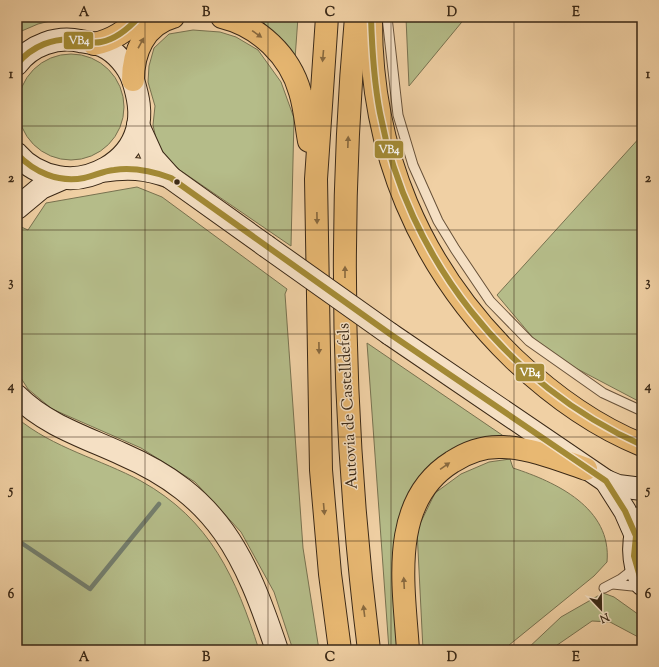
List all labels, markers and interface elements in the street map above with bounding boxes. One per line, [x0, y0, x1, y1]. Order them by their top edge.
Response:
text: A [79, 4, 90, 22]
text: B [202, 4, 211, 22]
text: C [325, 4, 335, 22]
text: D [447, 4, 457, 22]
text: E [572, 4, 580, 22]
one-way arrow [252, 30, 262, 38]
line badge: VB4 [63, 31, 94, 50]
text: VB4 [67, 33, 90, 49]
one-way arrow [138, 37, 144, 49]
one-way arrow [320, 50, 327, 62]
text: 1 [9, 66, 14, 84]
text: 1 [646, 66, 651, 84]
one-way arrow [344, 136, 351, 148]
line badge: VB4 [374, 140, 404, 159]
text: VB4 [377, 142, 400, 158]
text: 2 [8, 170, 15, 188]
text: 2 [645, 170, 652, 188]
unlabelled marker [172, 177, 182, 187]
one-way arrow [314, 212, 320, 225]
one-way arrow [342, 265, 348, 278]
text: 3 [8, 274, 14, 292]
text: 3 [645, 274, 651, 292]
street label: Autovia de Castelldefels [333, 322, 365, 490]
one-way arrow [316, 342, 322, 355]
line badge: VB4 [515, 363, 545, 382]
text: VB4 [518, 365, 541, 381]
text: 4 [7, 378, 15, 396]
text: 4 [644, 378, 652, 396]
one-way arrow [440, 462, 451, 470]
text: 5 [8, 482, 14, 500]
text: 5 [645, 482, 651, 500]
one-way arrow [321, 503, 328, 515]
one-way arrow [401, 577, 408, 589]
text: 6 [8, 586, 15, 604]
text: 6 [645, 586, 652, 604]
north arrow [581, 589, 621, 629]
one-way arrow [361, 605, 367, 617]
text: N [597, 608, 612, 626]
text: A [79, 649, 90, 667]
text: B [202, 649, 211, 667]
text: C [325, 649, 335, 667]
text: D [447, 649, 457, 667]
text: E [572, 649, 580, 667]

